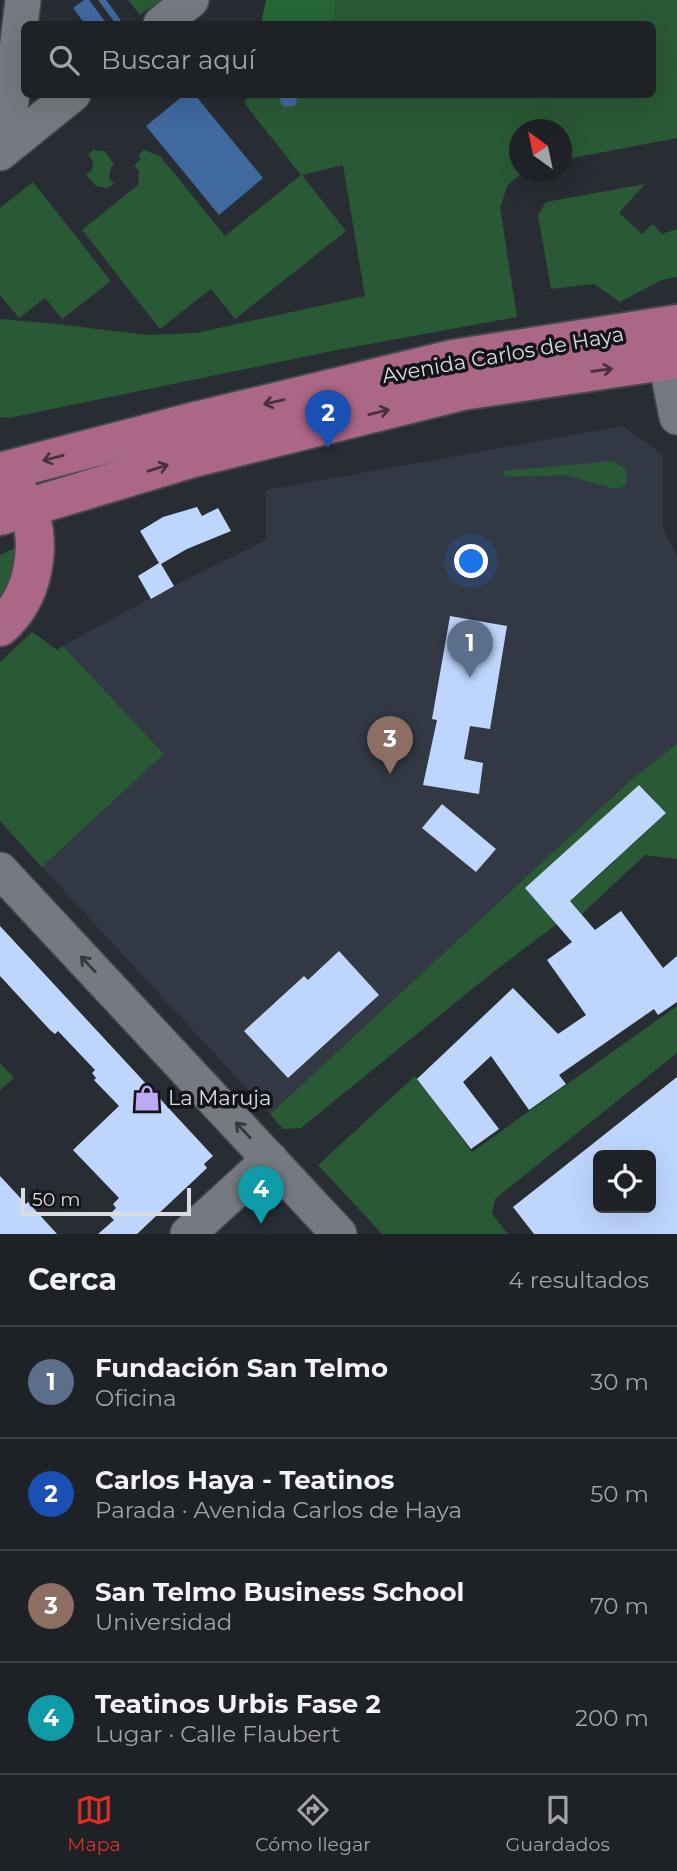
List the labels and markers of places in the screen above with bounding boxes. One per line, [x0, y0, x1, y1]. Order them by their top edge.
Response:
pin: 2 [305, 390, 351, 448]
pin: 1 [447, 620, 493, 678]
pin: 3 [367, 716, 413, 774]
shop icon: La Maruja [132, 1083, 162, 1113]
place label: La Maruja [168, 1085, 271, 1110]
pin: 4 [238, 1166, 284, 1224]

